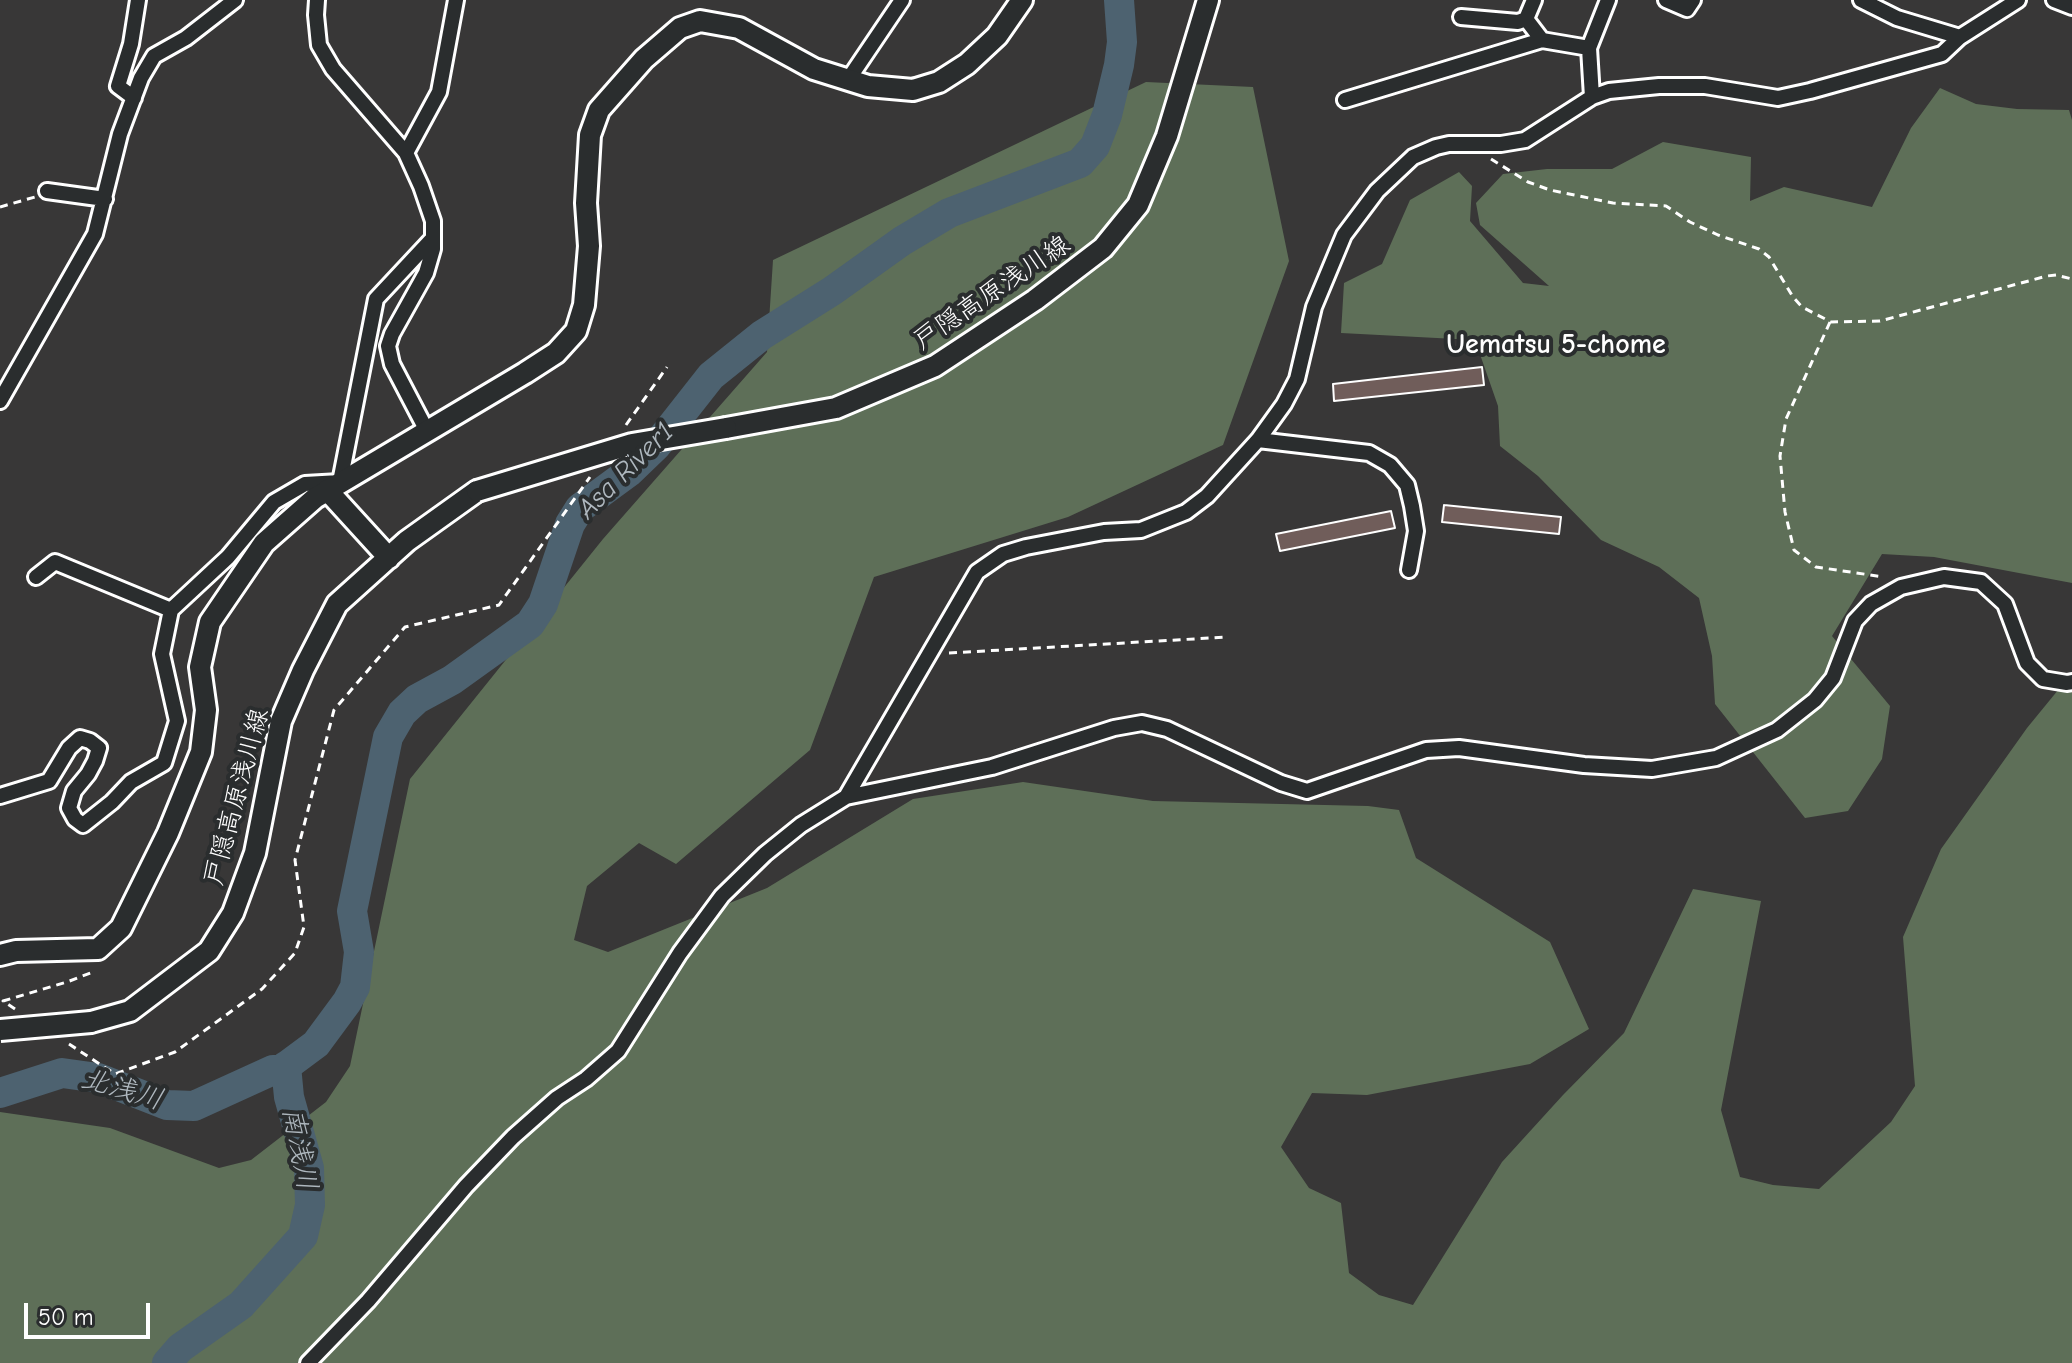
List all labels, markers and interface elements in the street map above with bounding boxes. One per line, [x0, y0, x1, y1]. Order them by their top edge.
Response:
street label: 戸隠高原浅川線 [908, 229, 1076, 357]
district label: Uematsu 5-chome [1446, 328, 1666, 362]
water label: Asa River1 [571, 416, 681, 526]
street label: 戸隠高原浅川線 [198, 705, 276, 889]
water label: 北浅川 [77, 1062, 167, 1118]
water label: 南浅川 [274, 1105, 324, 1193]
scale bar [28, 1287, 154, 1337]
text: 50 m [38, 1303, 94, 1331]

